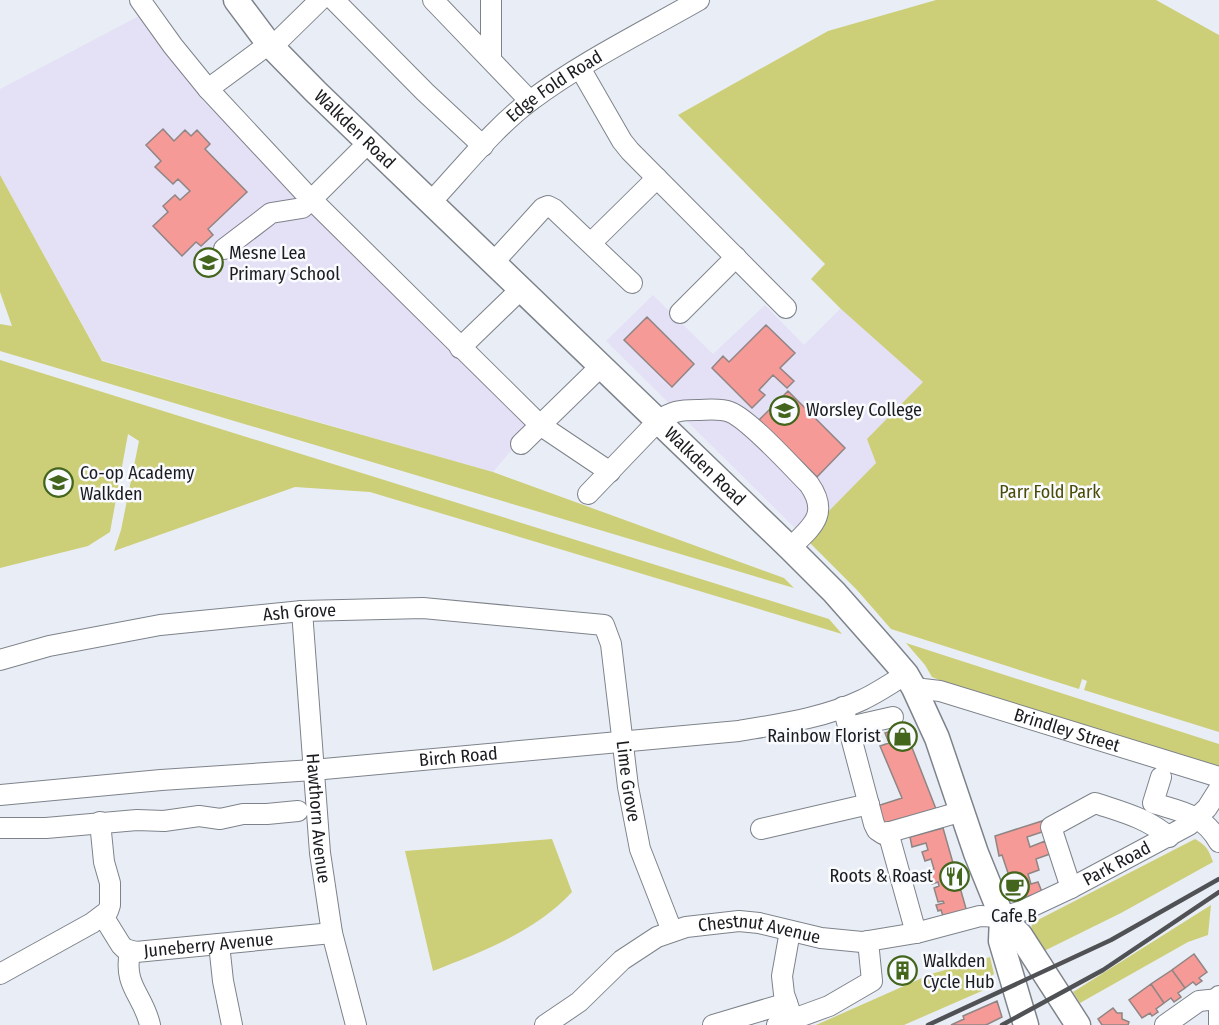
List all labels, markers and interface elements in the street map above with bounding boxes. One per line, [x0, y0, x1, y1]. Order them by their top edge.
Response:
street label: Edge Fold Road [502, 46, 606, 127]
street label: Walkden Road [310, 85, 400, 173]
place label: Mesne Lea Primary School [229, 242, 340, 285]
school or university icon: Mesne Lea Primary School [192, 247, 224, 279]
school or university icon: Worsley College [769, 394, 801, 426]
place label: Worsley College [806, 399, 922, 421]
street label: Walkden Road [660, 422, 750, 510]
place label: Co-op Academy Walkden [80, 462, 194, 505]
school or university icon: Co-op Academy Walkden [43, 467, 75, 499]
park label: Parr Fold Park [999, 481, 1101, 503]
street label: Ash Grove [262, 599, 336, 626]
street label: Brindley Street [1011, 703, 1123, 757]
shop icon: Rainbow Florist [886, 720, 918, 752]
place label: Rainbow Florist [767, 725, 881, 747]
street label: Lime Grove [612, 739, 646, 824]
street label: Birch Road [418, 742, 499, 771]
street label: Hawthorn Avenue [302, 753, 335, 885]
street label: Park Road [1079, 837, 1154, 891]
restaurant icon: Roots & Roast [938, 860, 970, 892]
place label: Roots & Roast [829, 865, 933, 887]
cafe icon: Cafe B [998, 871, 1030, 903]
place label: Cafe B [991, 905, 1037, 927]
street label: Chestnut Avenue [697, 910, 823, 949]
street label: Juneberry Avenue [143, 928, 274, 962]
place label: Walkden Cycle Hub [923, 950, 995, 993]
building icon: Walkden Cycle Hub [886, 955, 918, 987]

